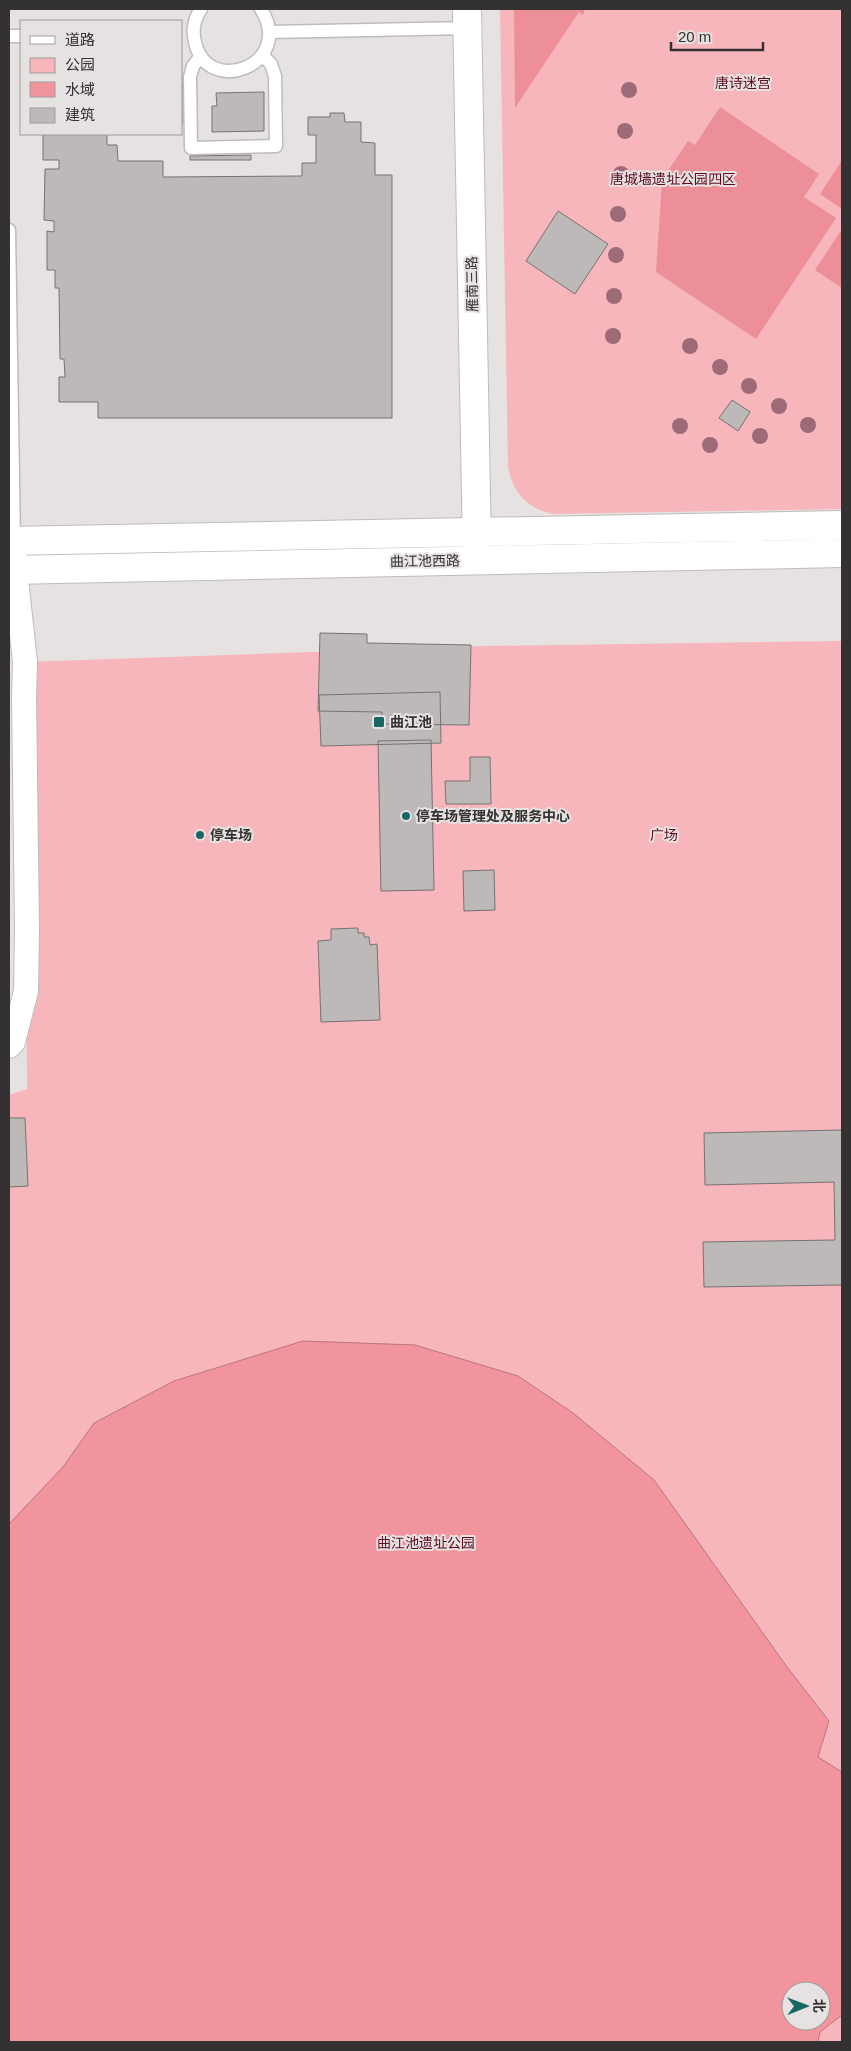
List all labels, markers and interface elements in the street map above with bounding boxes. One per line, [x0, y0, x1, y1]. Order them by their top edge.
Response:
legend [20, 20, 182, 135]
scale bar [671, 20, 764, 52]
text: 20 m [678, 28, 711, 45]
text: 道路 [65, 31, 95, 48]
text: 公园 [65, 56, 95, 73]
park label: 唐诗迷宫 [715, 75, 771, 91]
text: 水域 [65, 81, 95, 98]
text: 建筑 [65, 106, 95, 123]
park label: 唐城墙遗址公园四区 [610, 171, 736, 187]
street label: 雁南三路 [464, 256, 480, 312]
street label: 曲江池西路 [390, 552, 460, 570]
place label: 曲江池 [390, 714, 432, 730]
marker: 曲江池 [372, 715, 386, 729]
place label: 停车场管理处及服务中心 [416, 808, 570, 824]
marker: 停车场管理处及服务中心 [400, 810, 412, 822]
place label: 停车场 [210, 827, 252, 843]
park label: 广场 [650, 827, 678, 843]
marker: 停车场 [194, 829, 206, 841]
park label: 曲江池遗址公园 [377, 1535, 475, 1551]
north arrow [781, 1981, 831, 2031]
text: 北 [811, 1999, 827, 2013]

